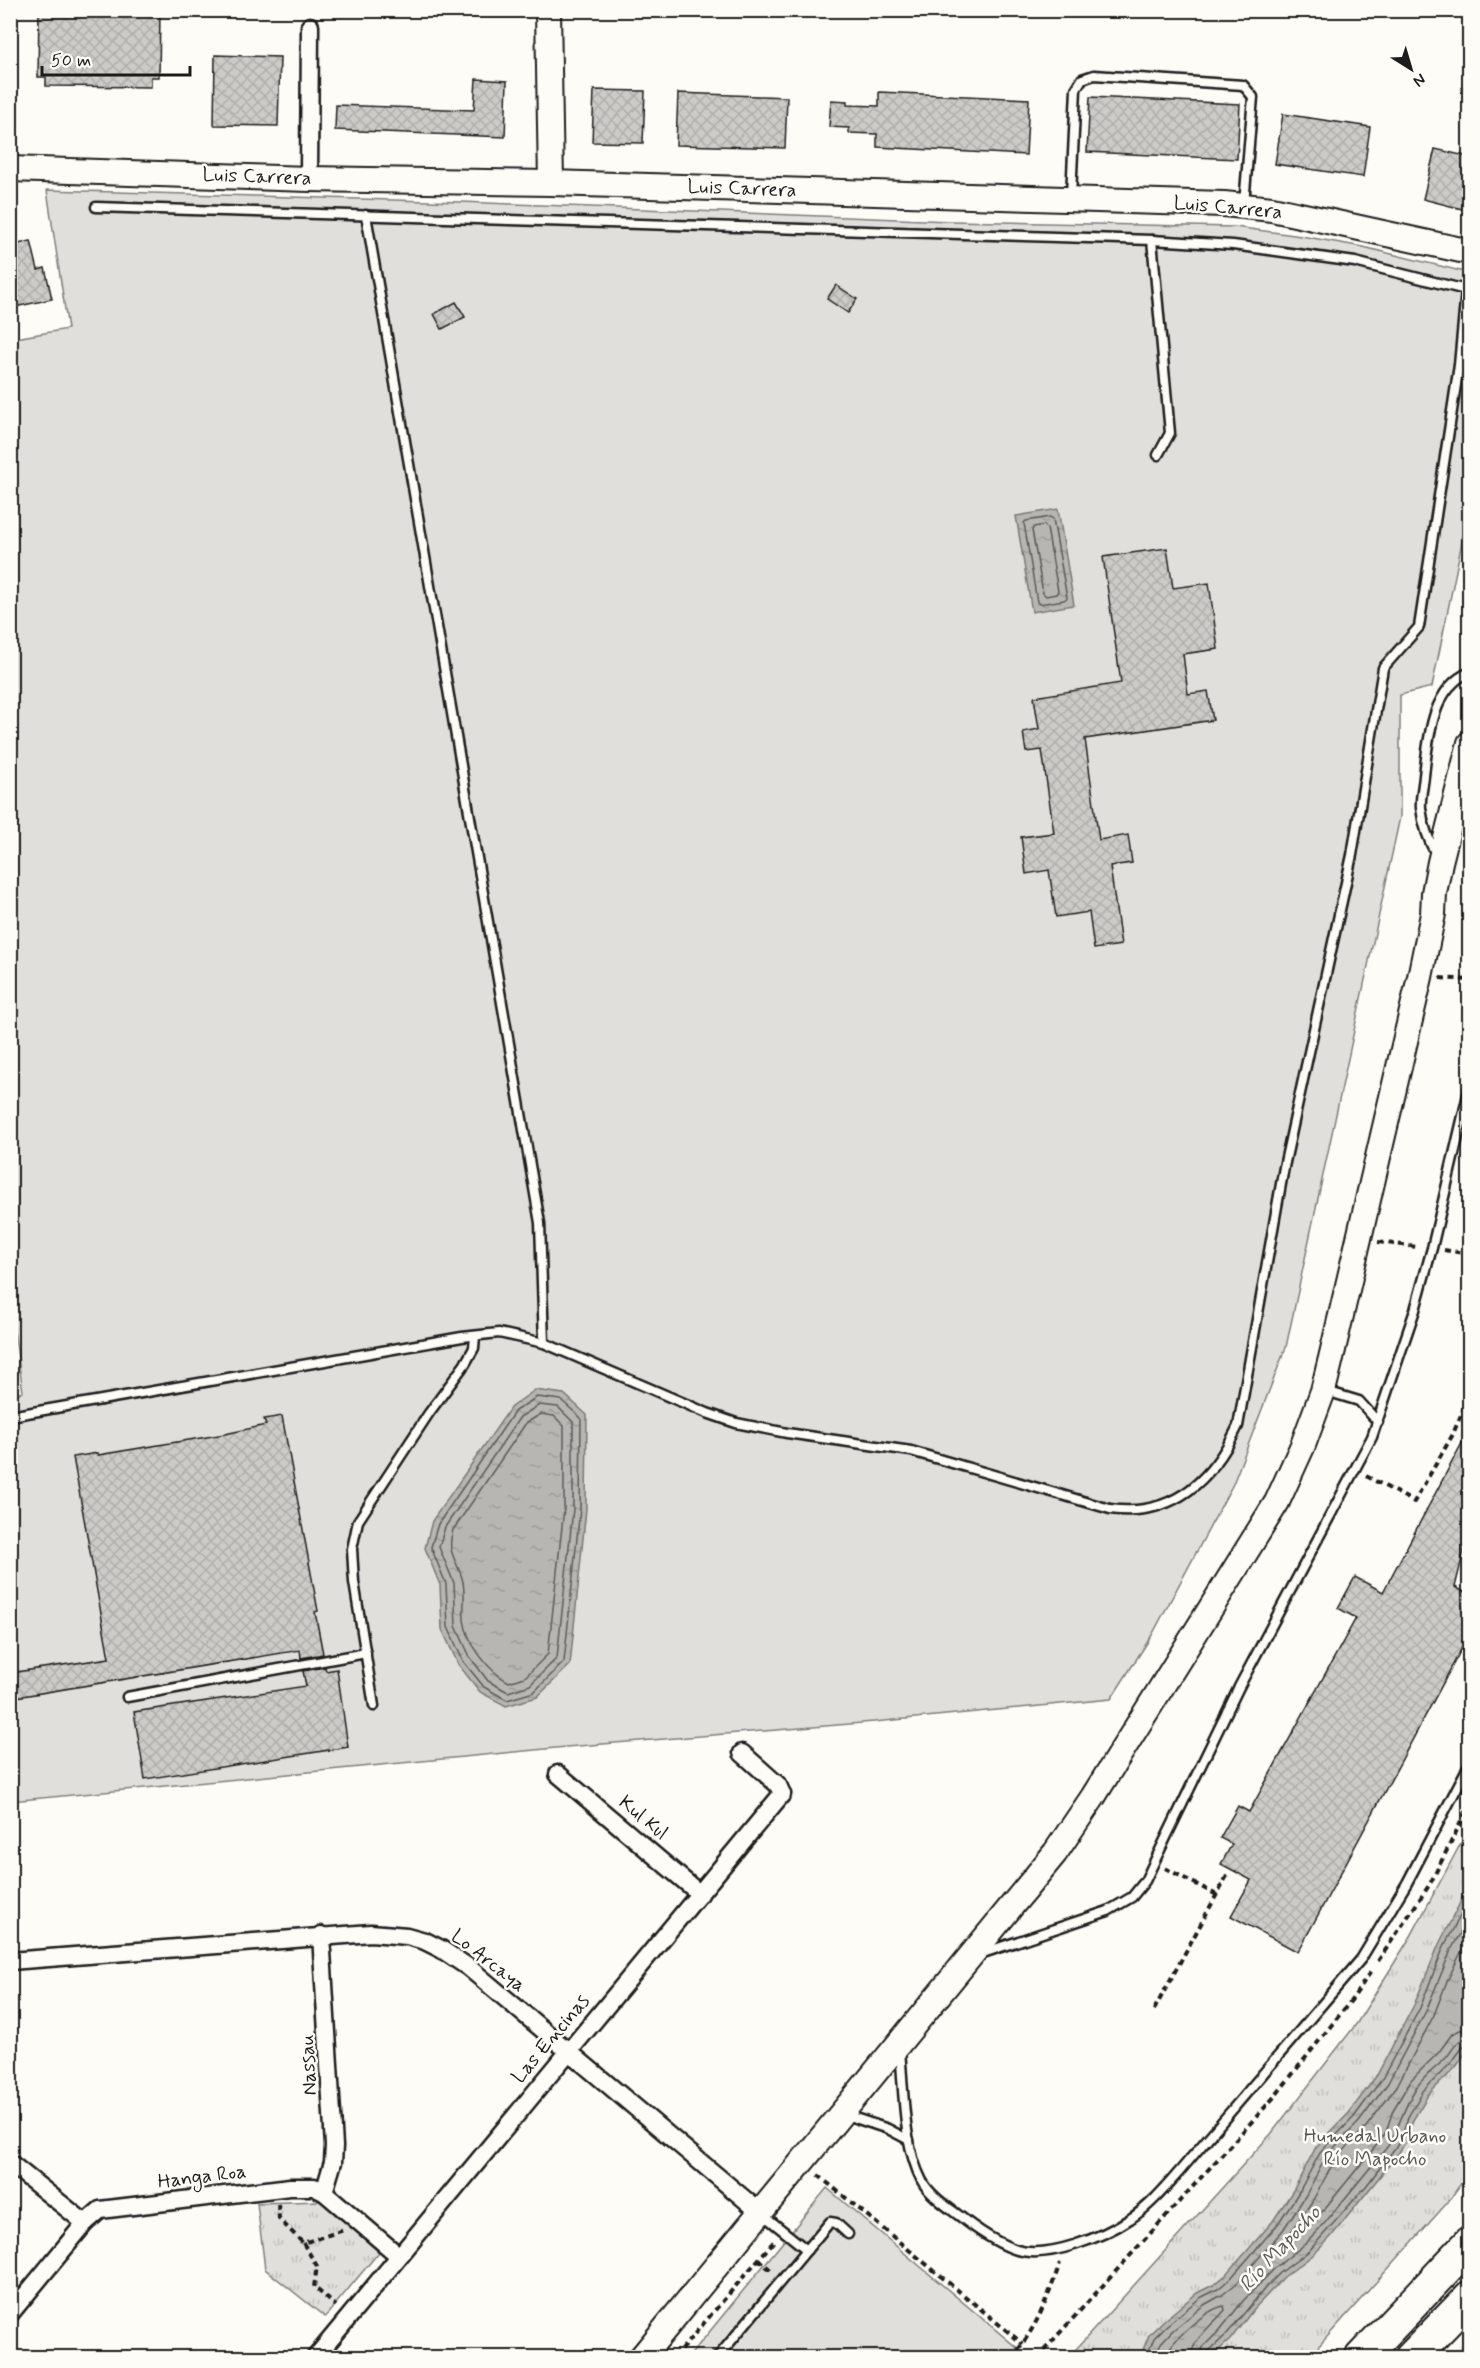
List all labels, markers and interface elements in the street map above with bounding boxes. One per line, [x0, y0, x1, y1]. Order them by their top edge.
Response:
scale bar [42, 39, 190, 77]
north arrow [1381, 39, 1441, 99]
text: 50 m [51, 49, 91, 73]
text: N [1409, 68, 1430, 91]
street label: Luis Carrera [202, 162, 312, 192]
street label: Luis Carrera [687, 174, 797, 204]
street label: Luis Carrera [1173, 190, 1283, 226]
street label: Kul Kul [613, 1789, 673, 1847]
street label: Lo Arcaya [445, 1923, 531, 1999]
street label: Las Encinas [506, 1989, 596, 2089]
street label: Nassau [294, 2034, 324, 2096]
park label: Humedal Urbano Río Mapocho [1304, 2123, 1446, 2173]
street label: Hanga Roa [156, 2158, 248, 2197]
water label: Río Mapocho [1233, 2199, 1328, 2298]

